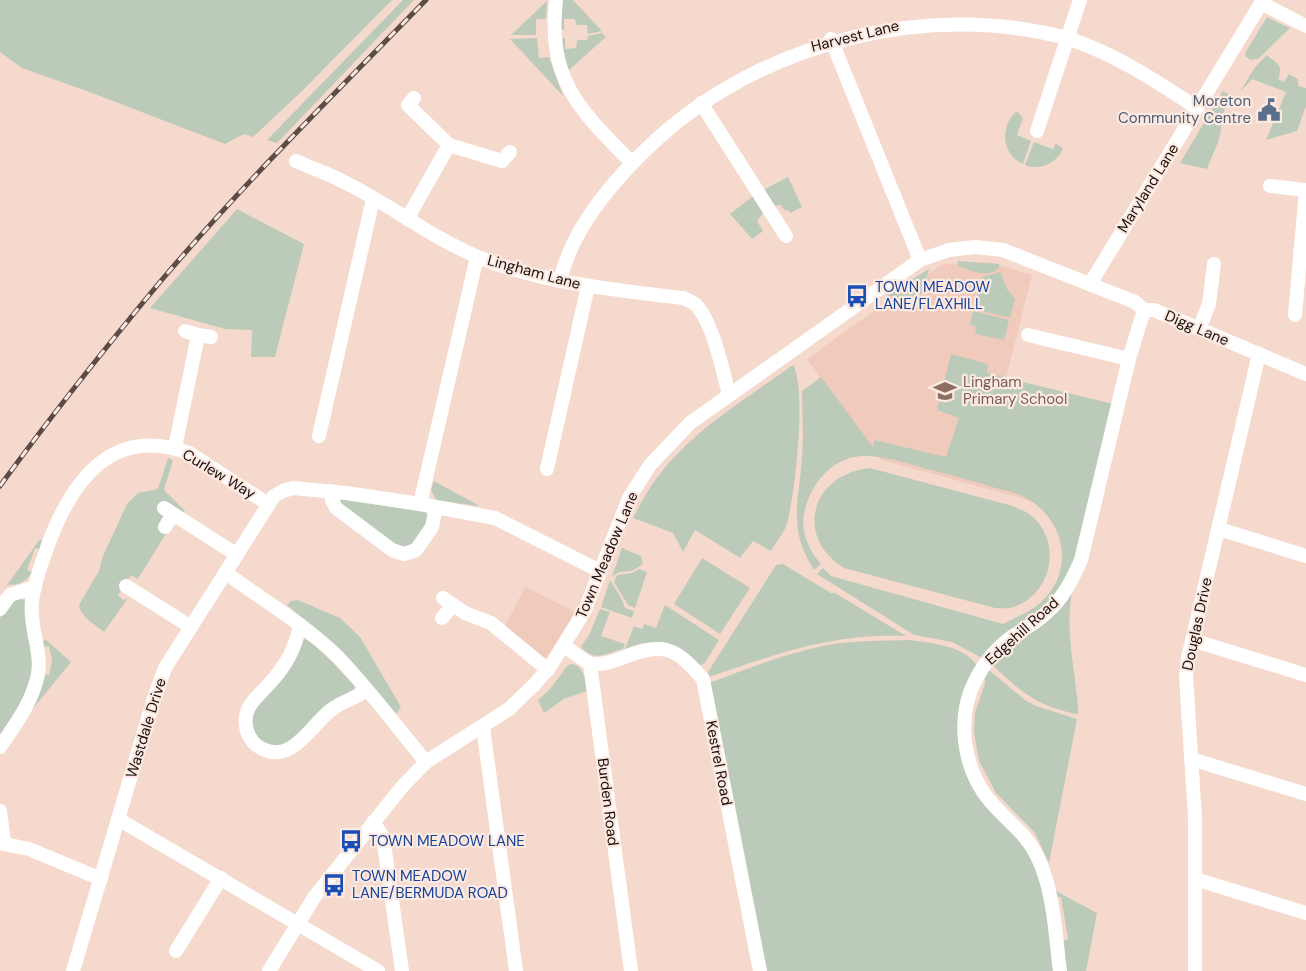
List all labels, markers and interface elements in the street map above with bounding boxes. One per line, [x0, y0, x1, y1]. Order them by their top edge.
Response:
street label: Harvest Lane [809, 15, 901, 57]
place label: Moreton Community Centre [1118, 91, 1251, 128]
public building icon: Moreton Community Centre [1256, 97, 1282, 123]
street label: Maryland Lane [1113, 140, 1183, 236]
street label: Lingham Lane [485, 250, 583, 294]
place label: TOWN MEADOW LANE/FLAXHILL [875, 277, 991, 314]
bus stop icon: TOWN MEADOW LANE/FLAXHILL [844, 283, 870, 309]
street label: Digg Lane [1162, 306, 1232, 350]
place label: Lingham Primary School [963, 372, 1067, 409]
school or university icon: Lingham Primary School [932, 378, 958, 404]
street label: Curlew Way [179, 444, 260, 504]
street label: Town Meadow Lane [571, 489, 643, 621]
street label: Douglas Drive [1177, 576, 1217, 672]
street label: Edgehill Road [981, 593, 1063, 669]
street label: Wastdale Drive [121, 675, 171, 781]
street label: Kestrel Road [701, 719, 737, 807]
street label: Burden Road [593, 757, 623, 847]
bus stop icon: TOWN MEADOW LANE [338, 828, 364, 854]
place label: TOWN MEADOW LANE [369, 831, 525, 851]
place label: TOWN MEADOW LANE/BERMUDA ROAD [352, 866, 508, 903]
bus stop icon: TOWN MEADOW LANE/BERMUDA ROAD [321, 872, 347, 898]

